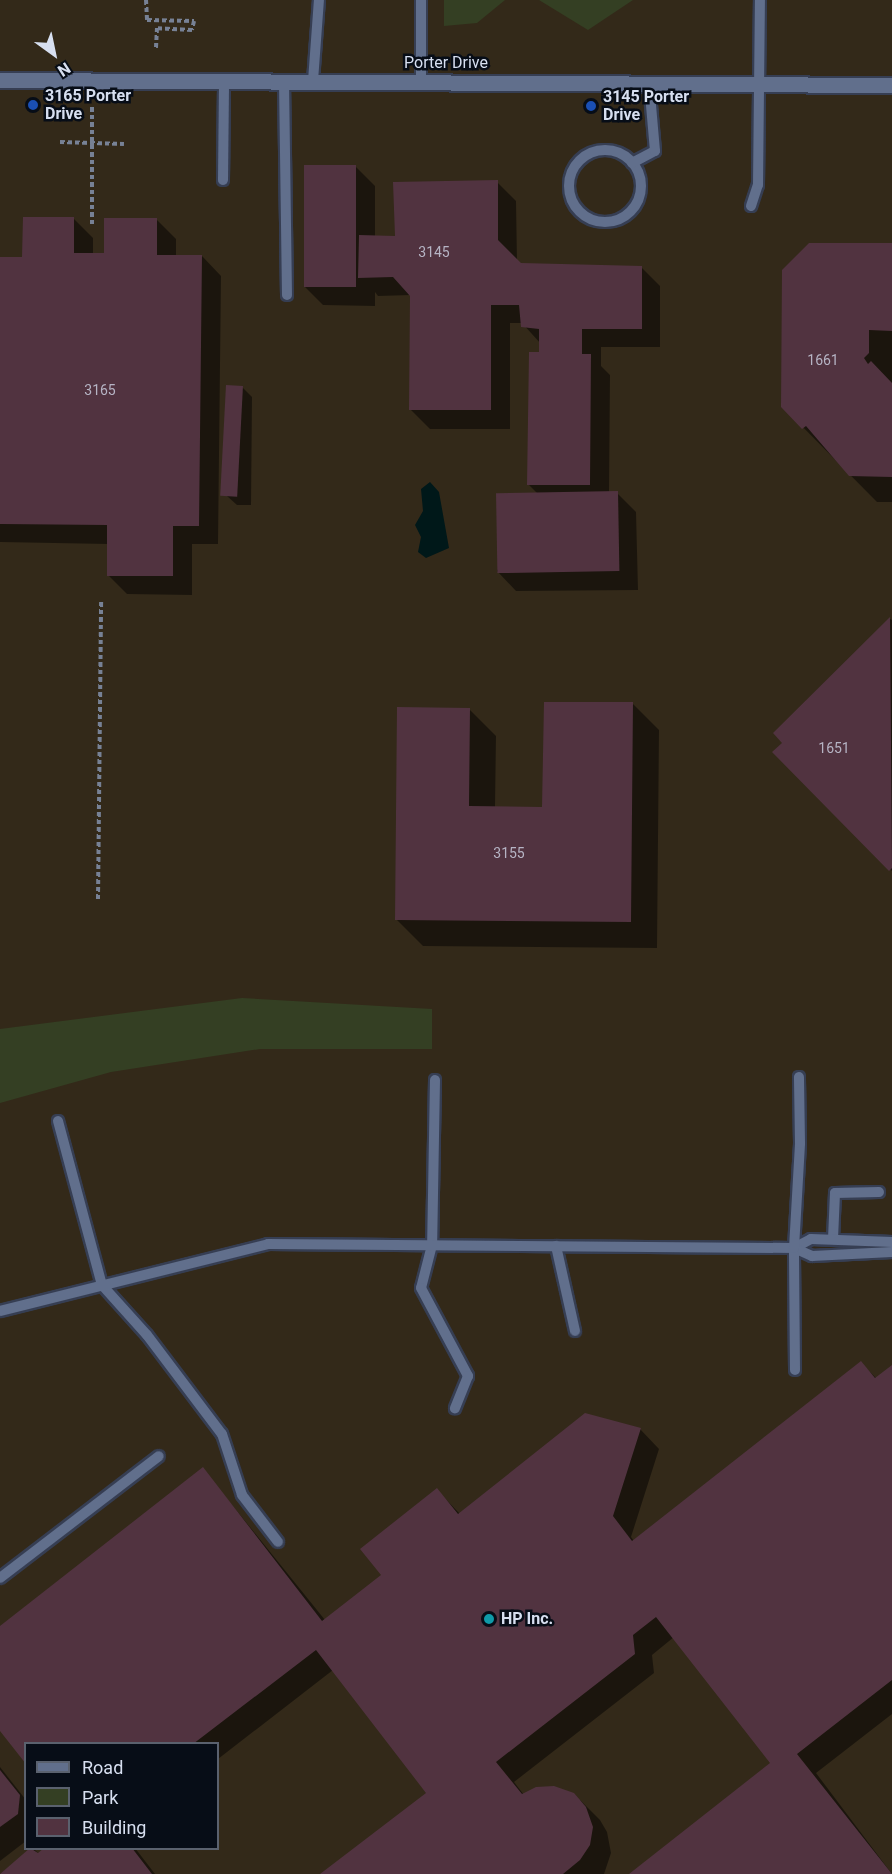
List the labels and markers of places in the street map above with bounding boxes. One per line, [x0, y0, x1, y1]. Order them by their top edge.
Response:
place label: 3165 Porter Drive [45, 86, 131, 124]
place label: 3145 Porter Drive [603, 87, 689, 125]
marker: 3165 Porter Drive [26, 98, 40, 112]
marker: 3145 Porter Drive [584, 99, 598, 113]
place label: HP Inc. [501, 1609, 553, 1629]
marker: HP Inc. [482, 1612, 496, 1626]

